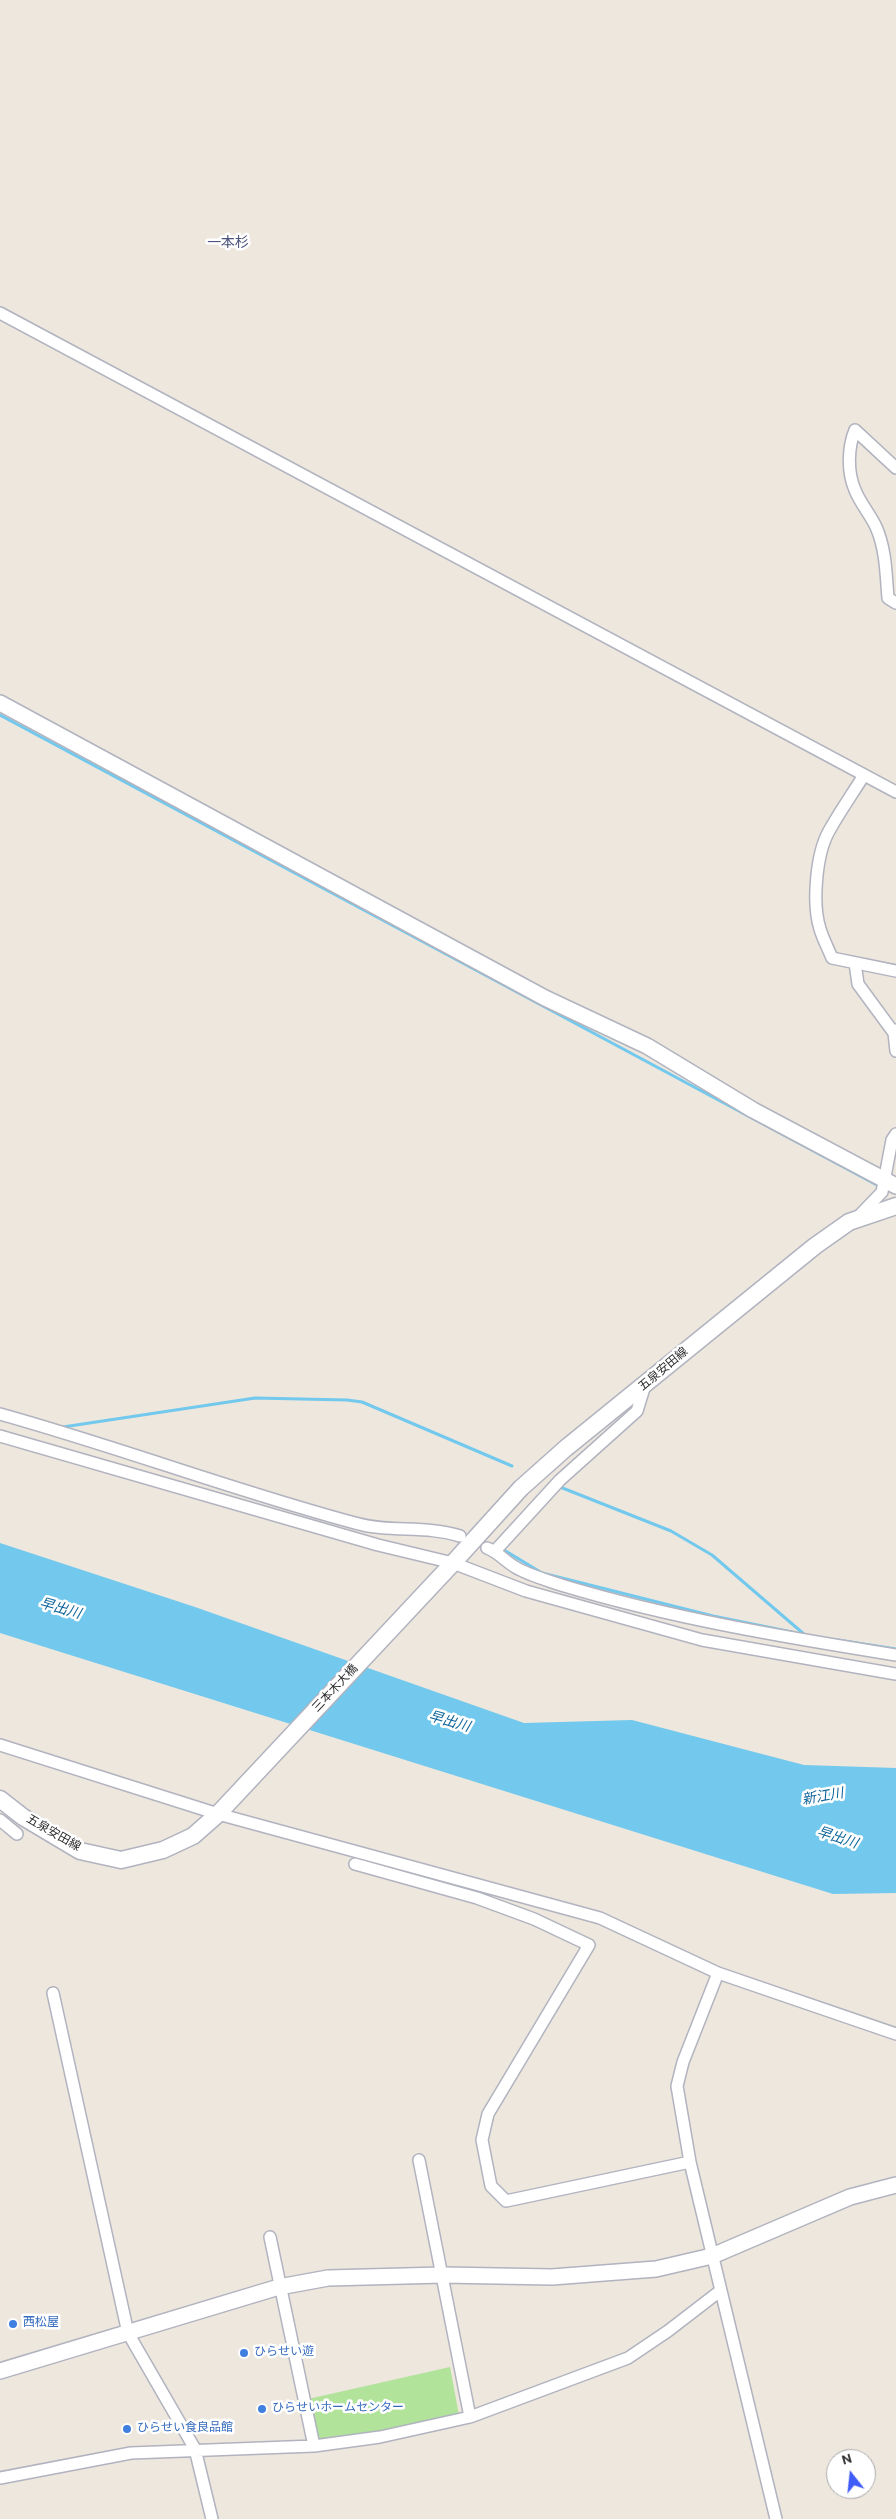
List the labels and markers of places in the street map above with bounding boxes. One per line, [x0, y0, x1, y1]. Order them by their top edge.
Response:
place label: 西松屋 [23, 2317, 59, 2331]
marker: 西松屋 [7, 2318, 19, 2330]
place label: ひらせい遊 [254, 2346, 314, 2360]
marker: ひらせい遊 [238, 2347, 250, 2359]
place label: ひらせいホームセンター [272, 2402, 404, 2416]
marker: ひらせいホームセンター [256, 2403, 268, 2415]
place label: ひらせい食良品館 [137, 2422, 233, 2436]
marker: ひらせい食良品館 [121, 2423, 133, 2435]

